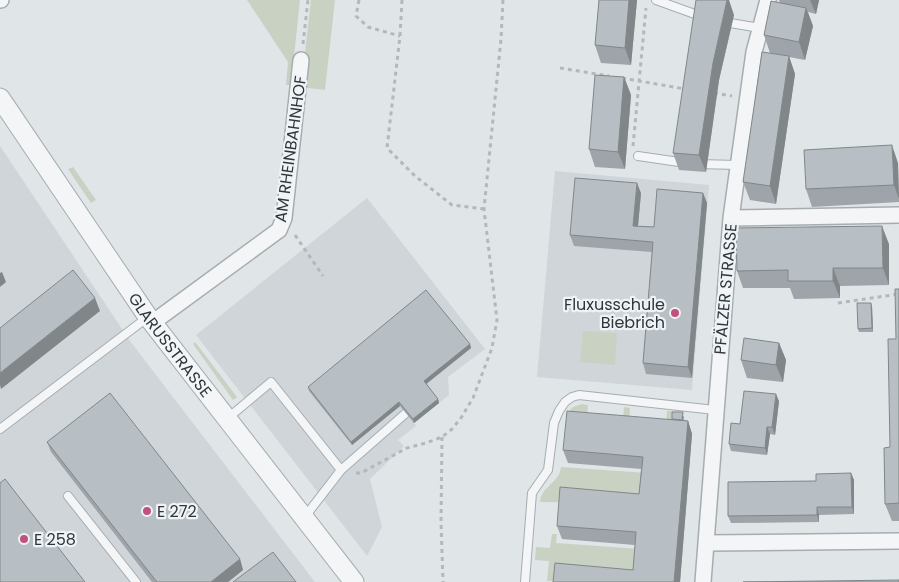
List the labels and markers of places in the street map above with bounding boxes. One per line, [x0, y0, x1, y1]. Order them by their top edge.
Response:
place label: Fluxusschule Biebrich [564, 293, 665, 334]
marker: Fluxusschule Biebrich [669, 307, 681, 319]
place label: E 272 [157, 500, 197, 523]
marker: E 272 [141, 505, 153, 517]
place label: E 258 [34, 528, 76, 551]
marker: E 258 [18, 533, 30, 545]

